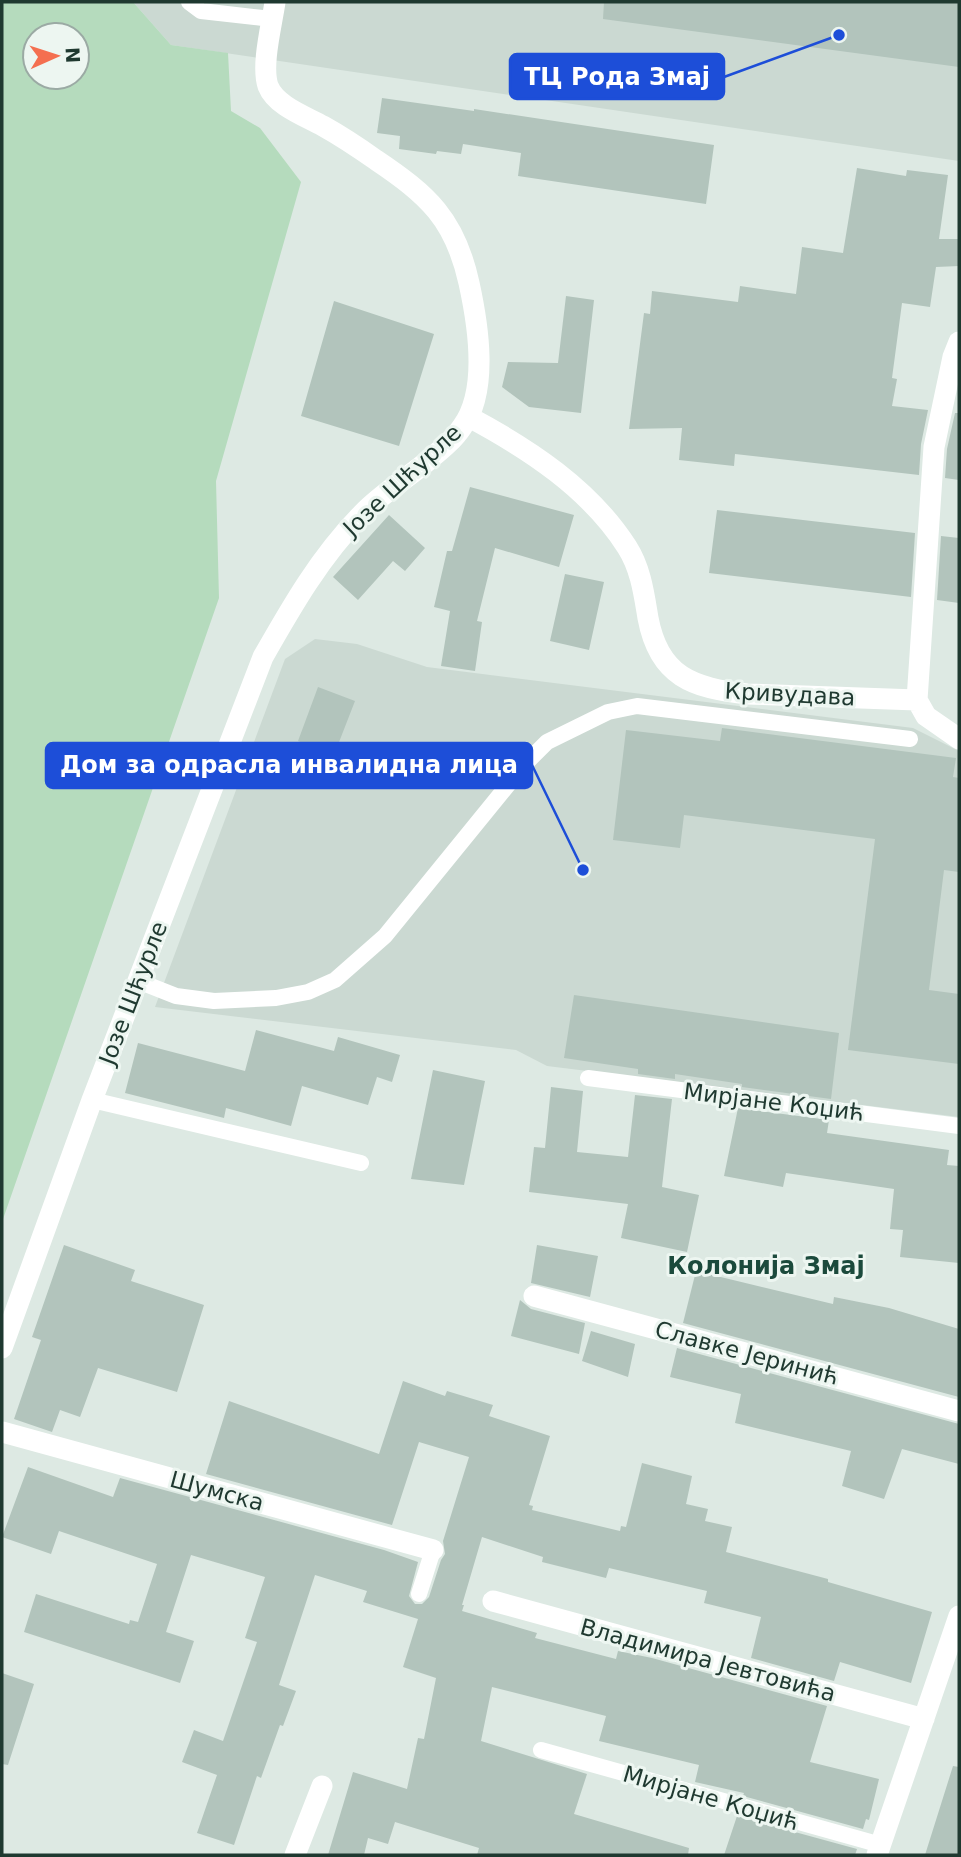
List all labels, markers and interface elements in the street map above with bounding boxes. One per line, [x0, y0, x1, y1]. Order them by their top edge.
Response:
north arrow [21, 21, 91, 91]
text: N [62, 47, 84, 64]
callout: ТЦ Рода Змај [510, 54, 724, 99]
text: ТЦ Рода Змај [524, 63, 710, 91]
street label: Јозе Шћурле [336, 419, 466, 542]
street label: Кривудава [724, 678, 856, 710]
callout: Дом за одрасла инвалидна лица [46, 743, 532, 788]
text: Дом за одрасла инвалидна лица [60, 751, 518, 779]
street label: Јозе Шћурле [93, 918, 172, 1070]
street label: Мирјане Коџић [682, 1078, 866, 1126]
district label: Колонија Змај [667, 1252, 865, 1280]
street label: Славке Јеринић [652, 1316, 842, 1390]
street label: Шумска [167, 1466, 267, 1516]
street label: Владимира Јевтовића [577, 1613, 839, 1707]
street label: Мирјане Коџић [620, 1760, 802, 1836]

